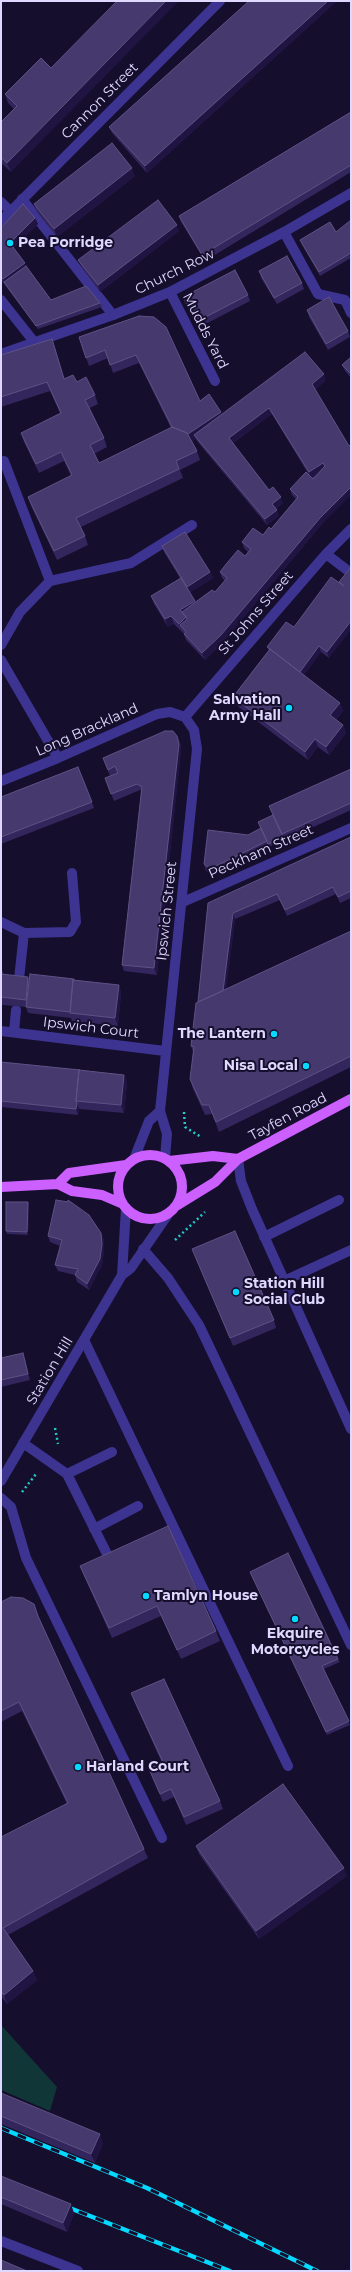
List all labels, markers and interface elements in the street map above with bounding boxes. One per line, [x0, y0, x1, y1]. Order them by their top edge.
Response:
street label: Cannon Street [58, 59, 142, 143]
place label: Pea Porridge [18, 235, 113, 251]
marker: Pea Porridge [5, 238, 15, 248]
street label: Church Row [133, 246, 217, 298]
street label: Mudds Yard [179, 290, 231, 372]
street label: St Johns Street [215, 568, 297, 658]
place label: Salvation Army Hall [209, 692, 281, 724]
street label: Long Brackland [33, 700, 141, 760]
marker: Salvation Army Hall [284, 703, 294, 713]
street label: Peckham Street [206, 821, 316, 883]
street label: Ipswich Street [153, 861, 181, 961]
street label: Ipswich Court [42, 1014, 140, 1042]
place label: The Lantern [178, 1026, 266, 1042]
marker: The Lantern [269, 1029, 279, 1039]
place label: Nisa Local [224, 1058, 298, 1074]
marker: Nisa Local [301, 1061, 311, 1071]
street label: Tayfen Road [246, 1089, 330, 1145]
place label: Station Hill Social Club [244, 1276, 325, 1308]
marker: Station Hill Social Club [231, 1287, 241, 1297]
street label: Station Hill [23, 1334, 77, 1408]
place label: Tamlyn House [154, 1588, 258, 1604]
marker: Tamlyn House [141, 1591, 151, 1601]
marker: Ekquire Motorcycles [290, 1614, 300, 1624]
place label: Ekquire Motorcycles [251, 1626, 339, 1658]
place label: Harland Court [86, 1759, 189, 1775]
marker: Harland Court [73, 1762, 83, 1772]

